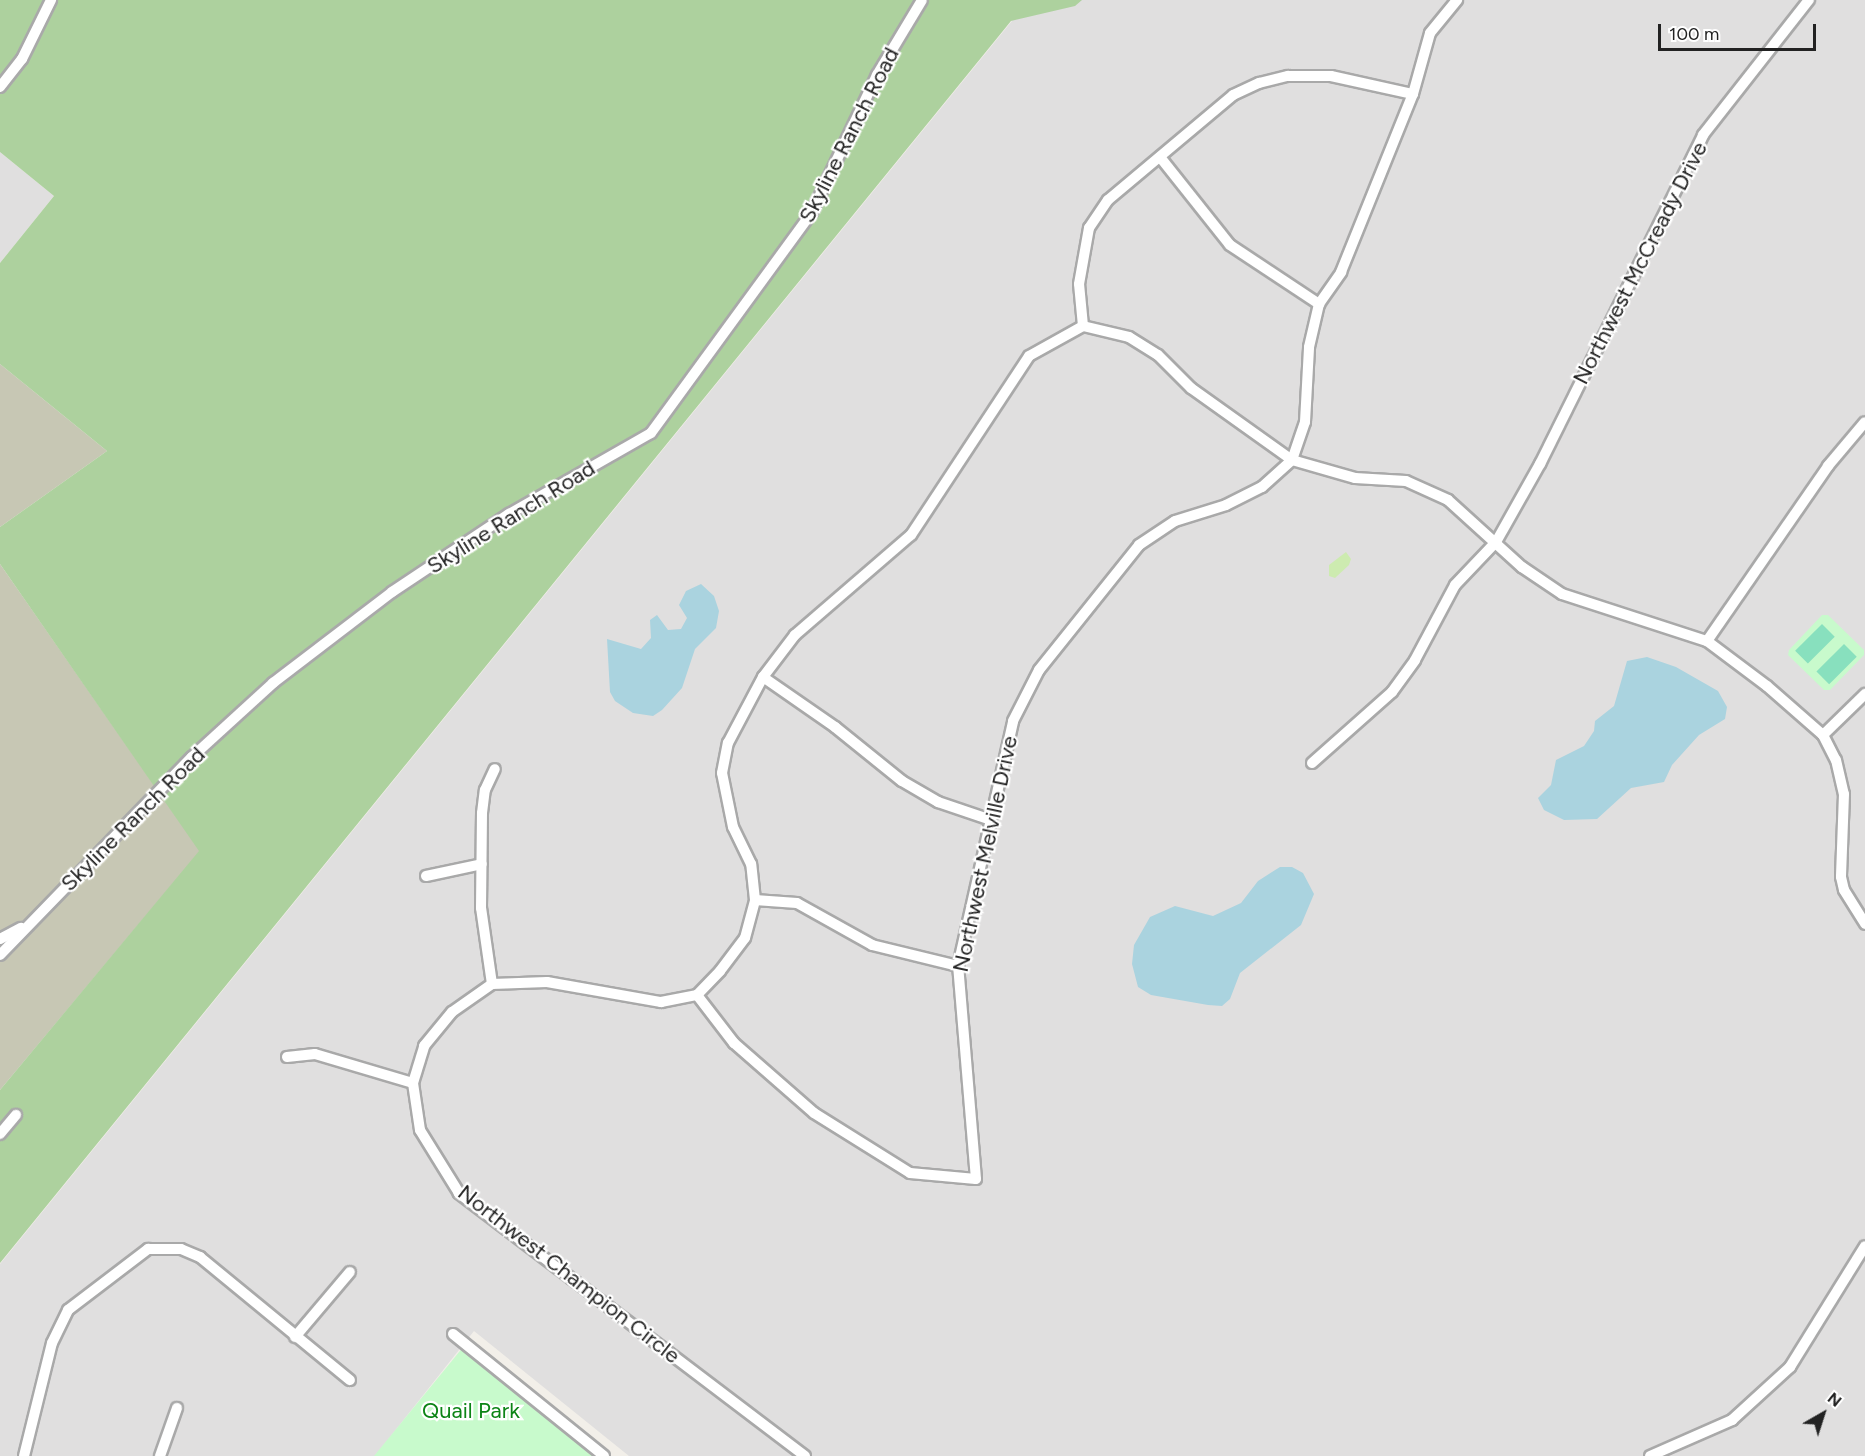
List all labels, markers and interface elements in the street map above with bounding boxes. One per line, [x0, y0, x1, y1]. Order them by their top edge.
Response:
scale bar [1661, 12, 1818, 50]
text: 100 m [1669, 23, 1719, 45]
street label: Skyline Ranch Road [793, 43, 905, 227]
street label: Northwest McCready Drive [1567, 137, 1713, 389]
street label: Skyline Ranch Road [422, 455, 600, 579]
street label: Northwest Melville Drive [947, 734, 1023, 974]
street label: Skyline Ranch Road [55, 741, 211, 897]
street label: Northwest Champion Circle [453, 1179, 685, 1369]
north arrow [1793, 1384, 1853, 1444]
text: N [1824, 1388, 1845, 1411]
park label: Quail Park [422, 1398, 520, 1424]

